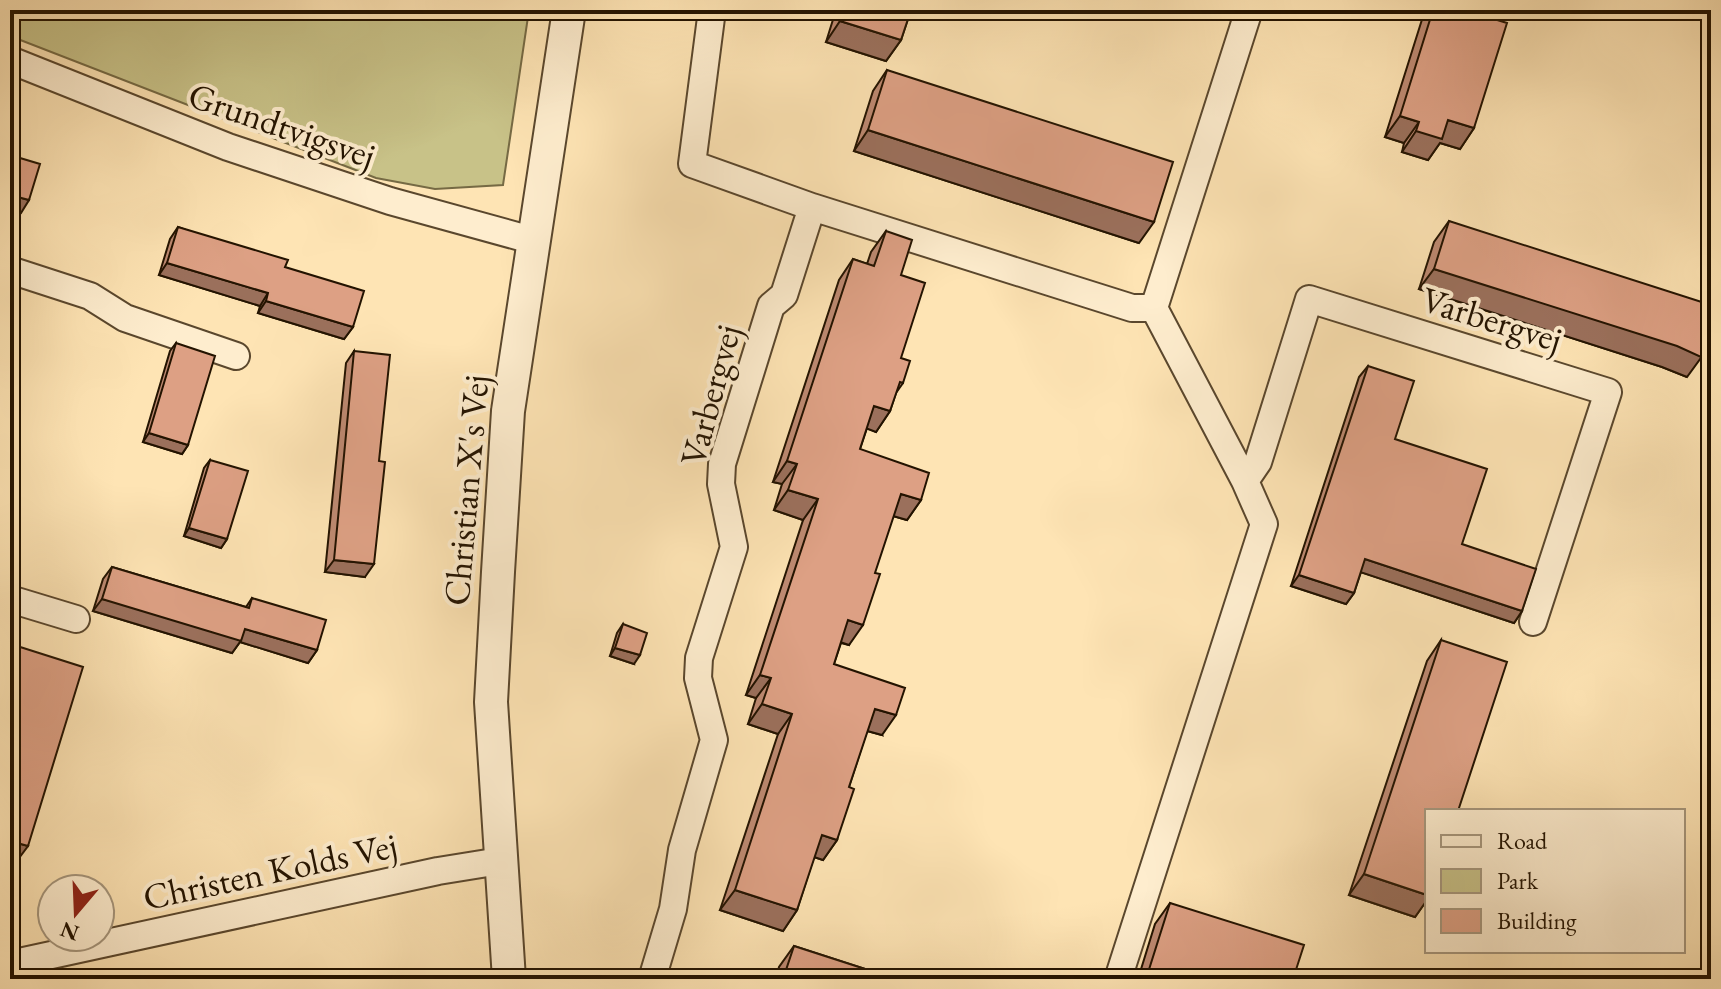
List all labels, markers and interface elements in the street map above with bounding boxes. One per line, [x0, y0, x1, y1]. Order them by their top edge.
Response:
street label: Grundtvigsvej [182, 71, 382, 179]
street label: Varbergvej [1416, 275, 1568, 363]
street label: Varbergvej [669, 319, 751, 471]
street label: Christian X's Vej [432, 373, 500, 607]
legend [1425, 809, 1685, 953]
street label: Christen Kolds Vej [139, 821, 401, 921]
text: Road [1497, 825, 1548, 856]
text: Park [1497, 865, 1539, 896]
north arrow [36, 873, 116, 953]
text: Building [1497, 905, 1577, 936]
text: N [56, 915, 83, 948]

